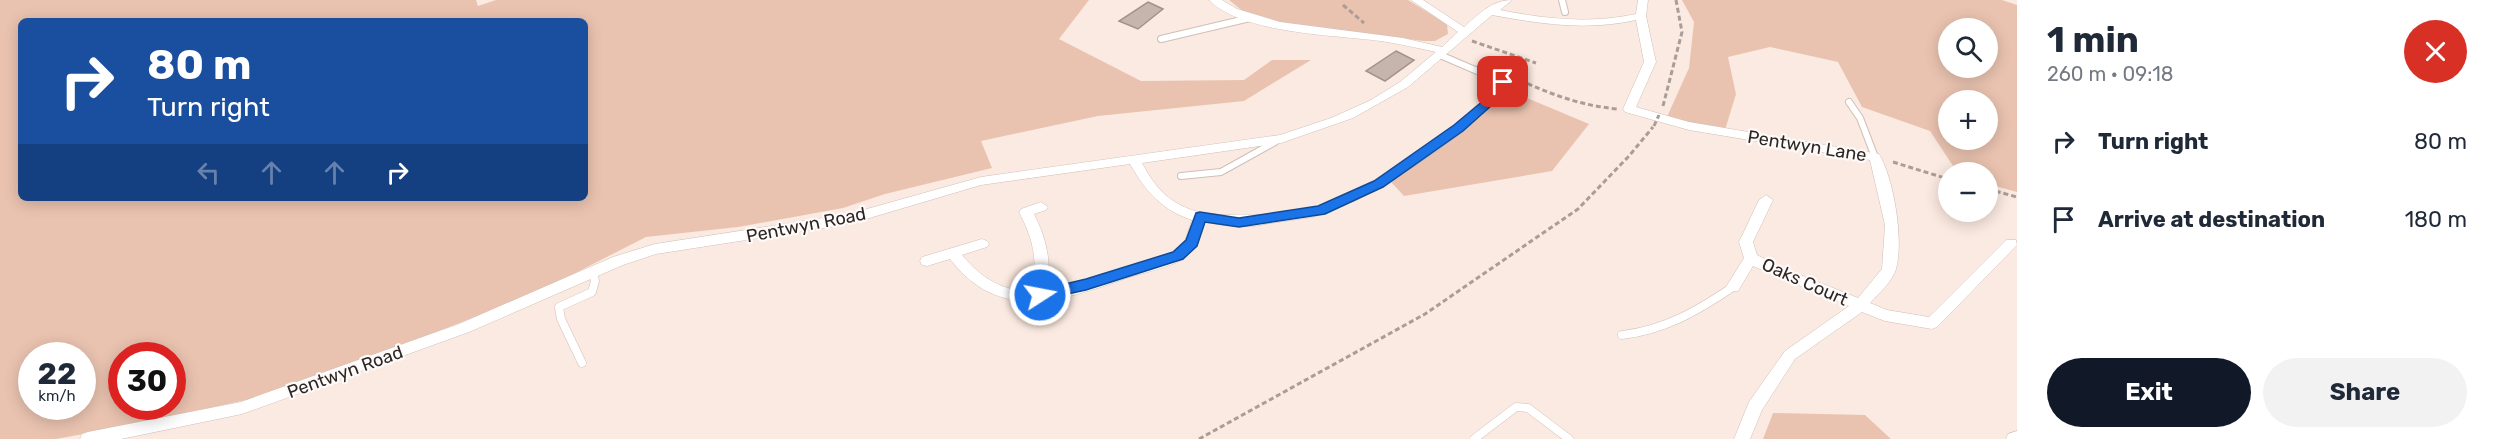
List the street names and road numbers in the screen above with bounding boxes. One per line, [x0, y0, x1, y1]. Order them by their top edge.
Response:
street label: Pentwyn Lane [1746, 126, 1868, 166]
street label: Pentwyn Road [744, 203, 868, 247]
street label: Oaks Court [1759, 253, 1851, 311]
street label: Pentwyn Road [284, 341, 406, 403]

